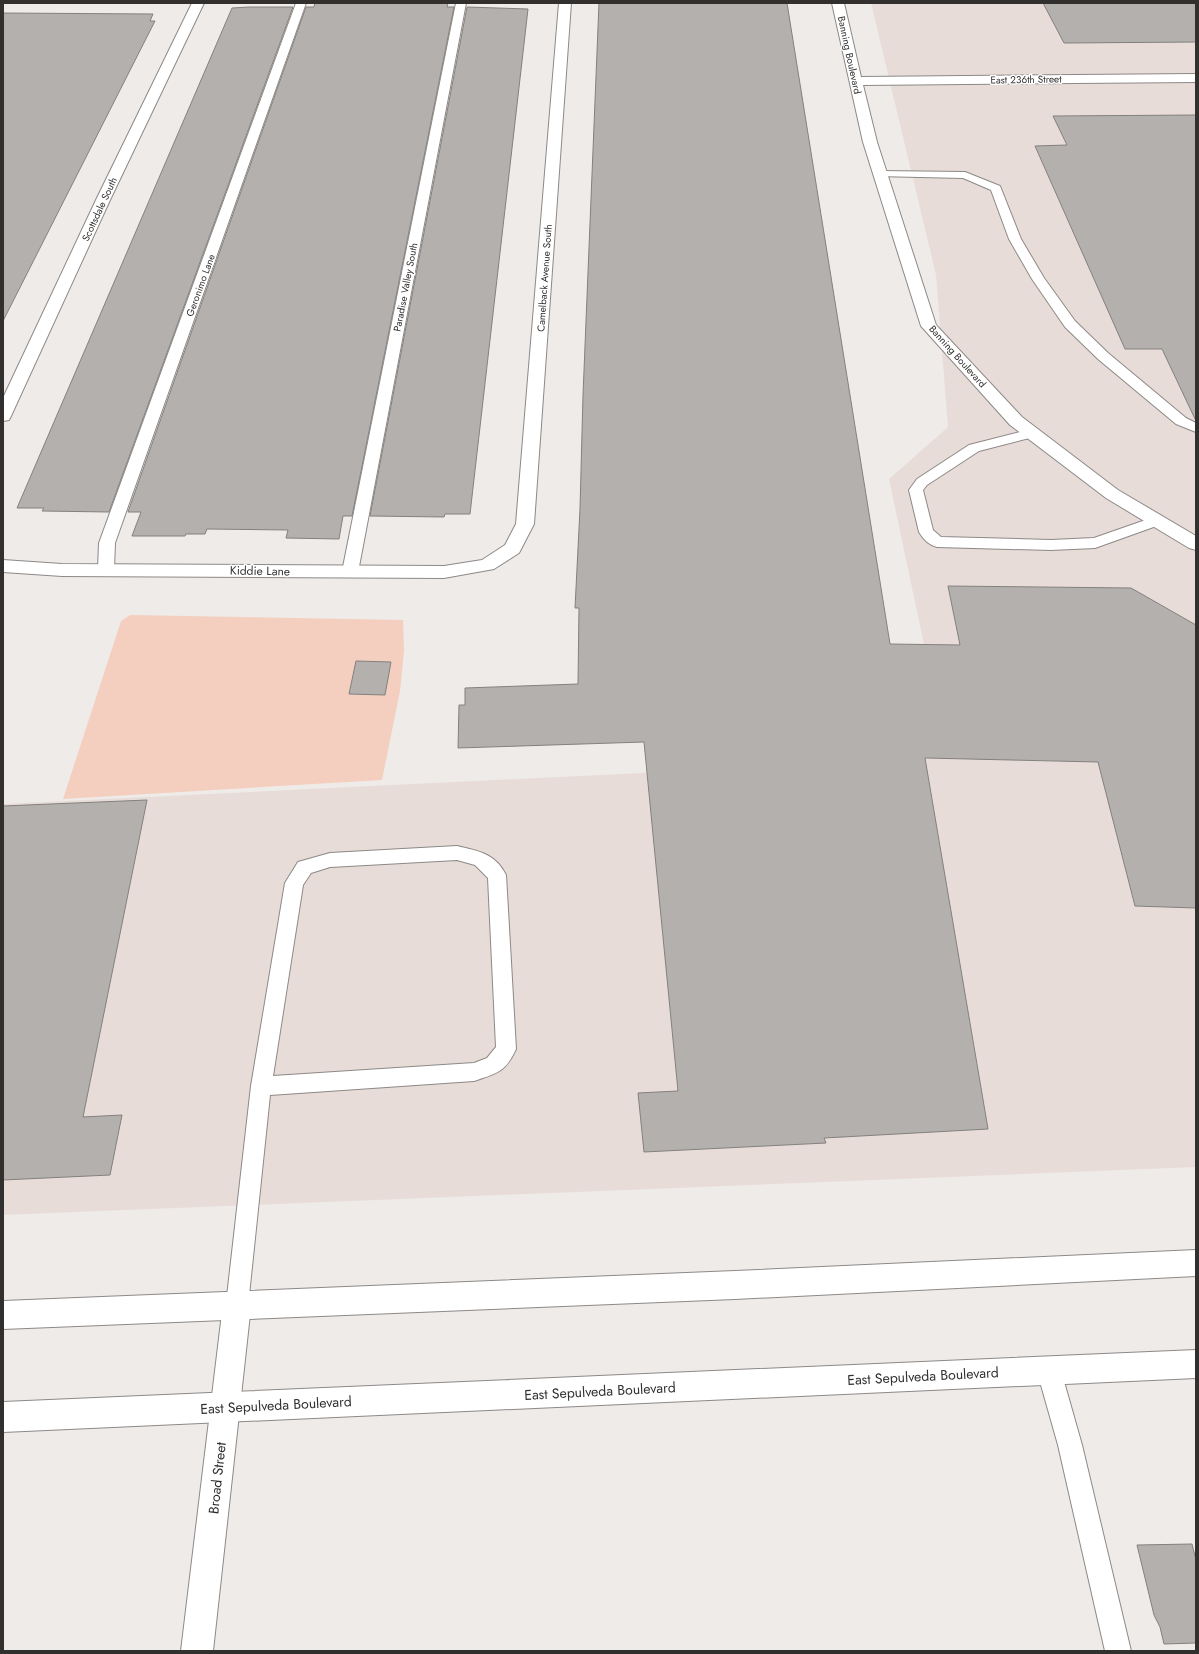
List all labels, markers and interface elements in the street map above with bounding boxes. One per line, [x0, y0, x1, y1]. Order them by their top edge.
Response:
street label: Banning Boulevard [834, 15, 865, 95]
street label: East 236th Street [990, 71, 1062, 88]
street label: Scottsdale South [78, 175, 121, 244]
street label: Camelback Avenue South [533, 224, 556, 332]
street label: Paradise Valley South [390, 242, 421, 333]
street label: Geronimo Lane [182, 252, 219, 318]
street label: Banning Boulevard [925, 322, 990, 391]
street label: Kiddie Lane [230, 561, 290, 581]
street label: East Sepulveda Boulevard [847, 1362, 999, 1390]
street label: East Sepulveda Boulevard [524, 1377, 676, 1405]
street label: East Sepulveda Boulevard [200, 1391, 352, 1419]
street label: Broad Street [203, 1440, 231, 1515]

